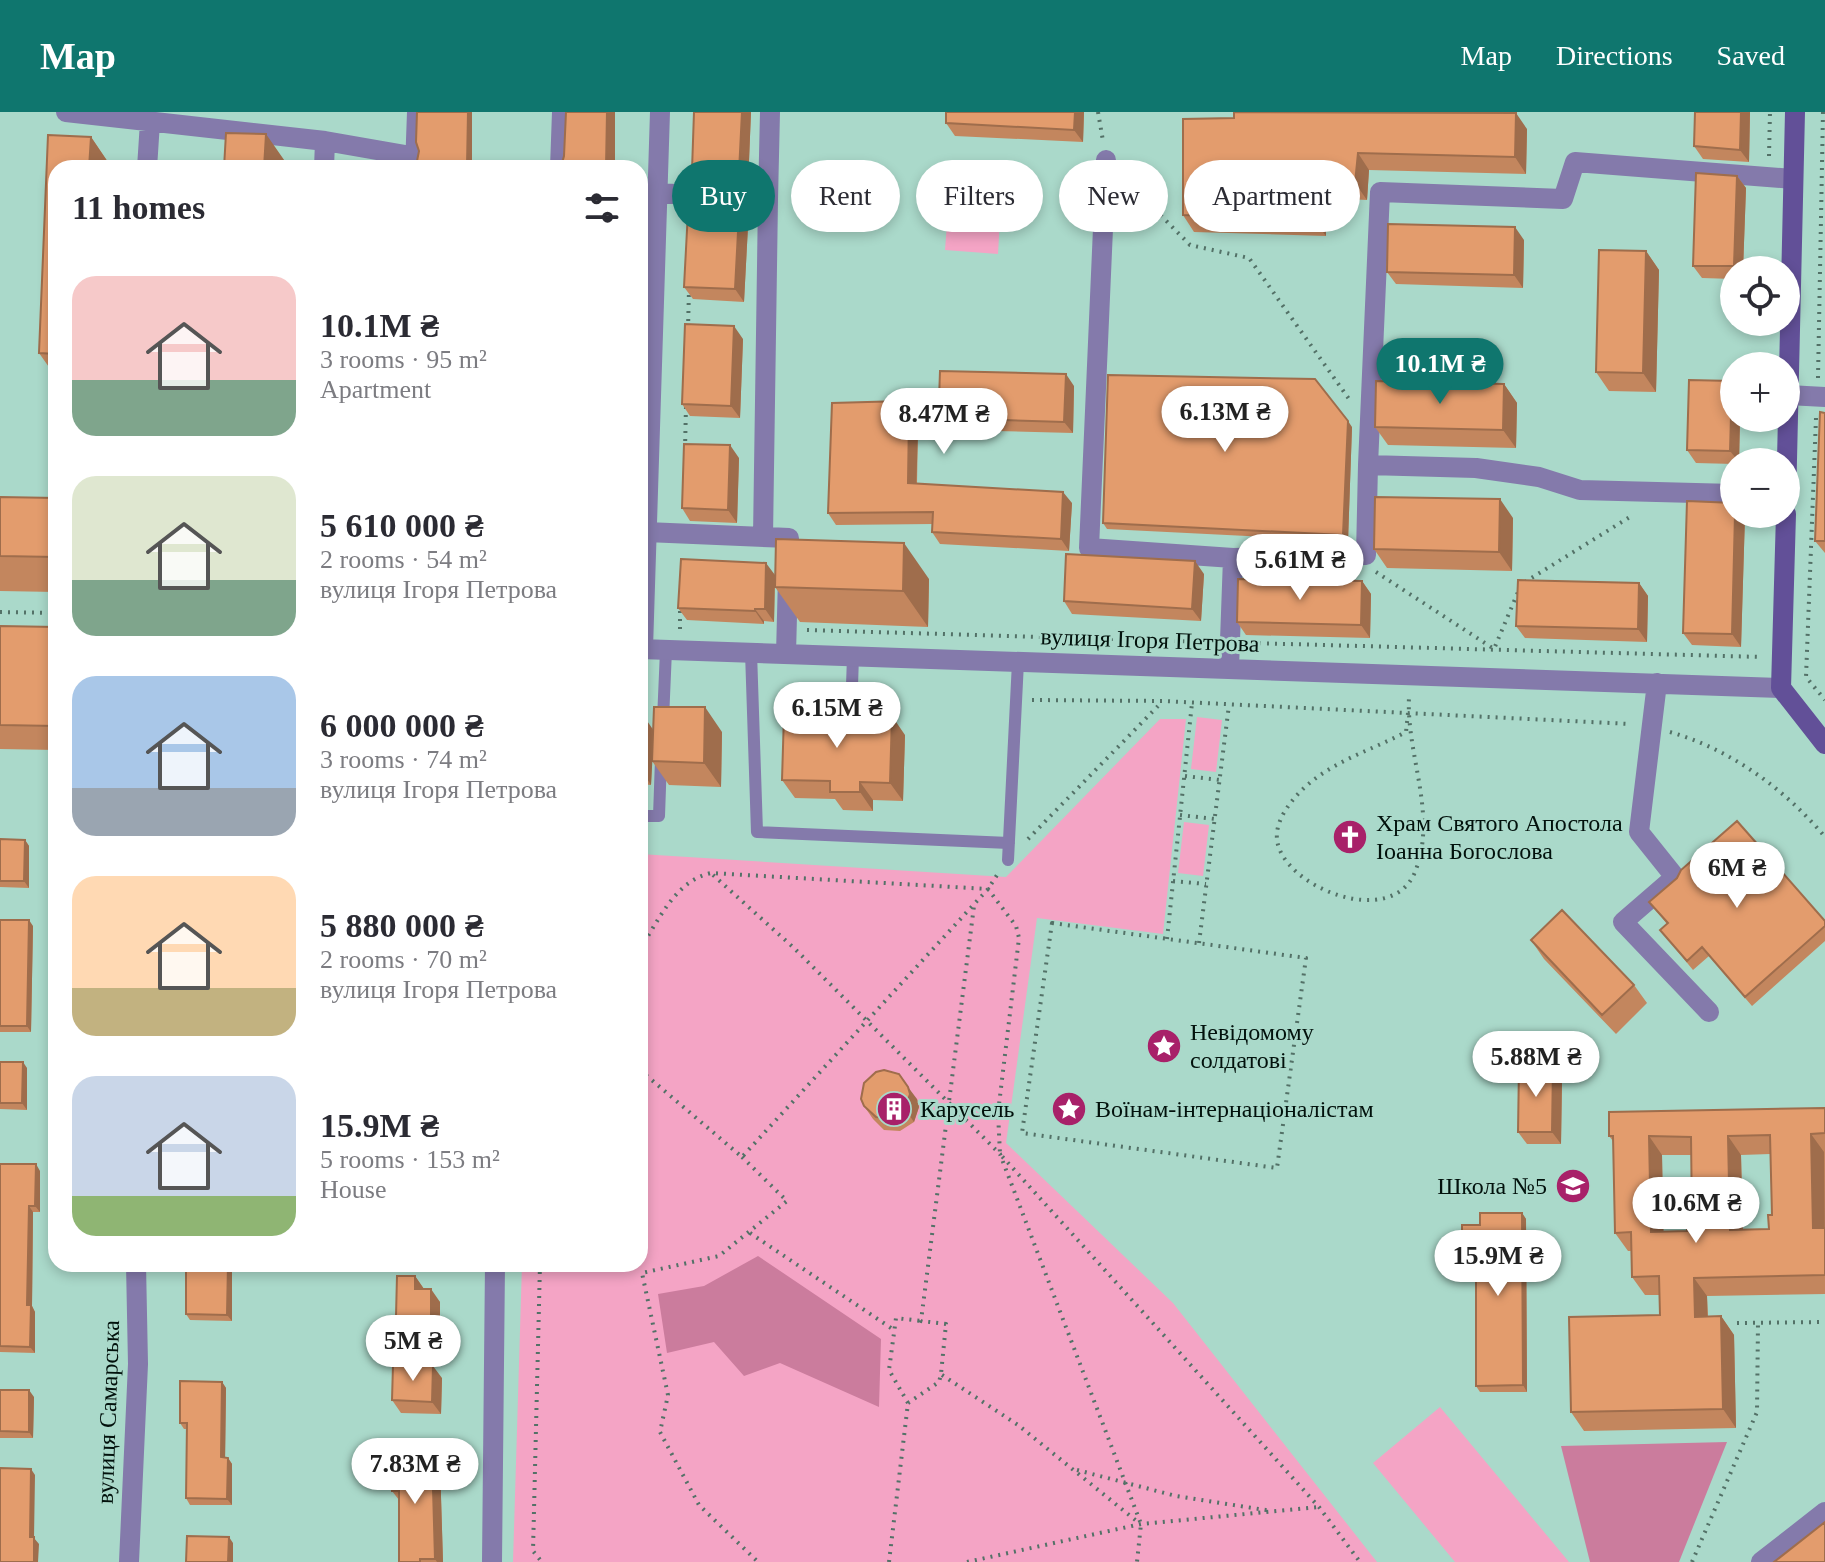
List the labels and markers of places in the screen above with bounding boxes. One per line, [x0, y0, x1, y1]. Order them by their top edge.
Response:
pin: 10.1M ₴ [1366, 338, 1514, 406]
pin: 6.13M ₴ [1151, 386, 1299, 454]
pin: 8.47M ₴ [870, 388, 1018, 456]
pin: 5.61M ₴ [1226, 534, 1374, 602]
pin: 6.15M ₴ [763, 682, 911, 750]
place label: Храм Святого Апостола Іоанна Богослова [1376, 810, 1623, 864]
church icon: Храм Святого Апостола Іоанна Богослова [1331, 818, 1369, 856]
pin: 6M ₴ [1690, 842, 1784, 910]
place label: Невідомому солдатові [1190, 1019, 1314, 1073]
place icon: Невідомому солдатові [1145, 1027, 1183, 1065]
pin: 5.88M ₴ [1462, 1031, 1610, 1099]
building icon: Карусель [875, 1090, 913, 1128]
place icon: Воїнам-інтернаціоналістам [1050, 1090, 1088, 1128]
place label: Карусель [920, 1096, 1015, 1122]
place label: Воїнам-інтернаціоналістам [1095, 1096, 1374, 1122]
school or university icon: Школа №5 [1554, 1167, 1592, 1205]
place label: Школа №5 [1437, 1173, 1547, 1199]
pin: 10.6M ₴ [1622, 1177, 1770, 1245]
pin: 15.9M ₴ [1424, 1230, 1572, 1298]
pin: 5M ₴ [366, 1315, 460, 1383]
pin: 7.83M ₴ [341, 1438, 489, 1506]

